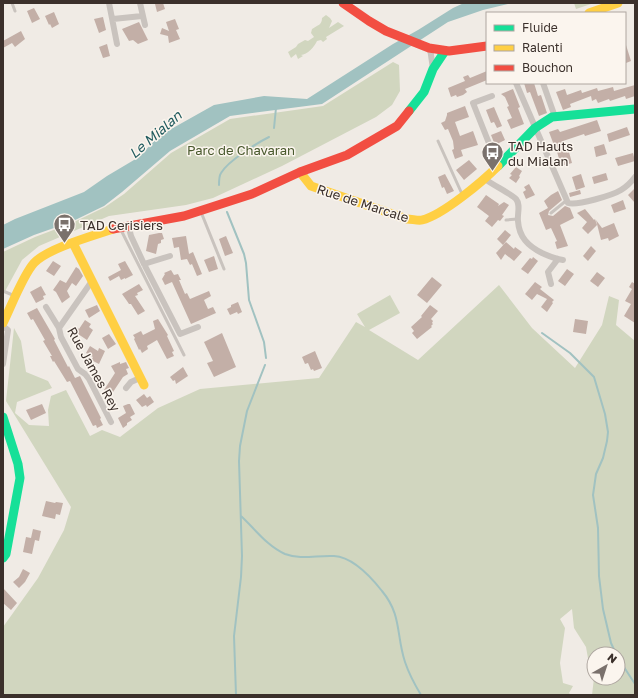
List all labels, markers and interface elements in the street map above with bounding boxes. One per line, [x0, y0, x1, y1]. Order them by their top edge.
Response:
legend [486, 12, 626, 84]
text: Fluide [522, 20, 558, 35]
text: Ralenti [522, 40, 563, 55]
text: Bouchon [522, 60, 573, 75]
water label: Le Mialan [125, 106, 186, 161]
place label: TAD Hauts du Mialan [508, 138, 573, 169]
bus stop icon: TAD Hauts du Mialan [479, 140, 505, 173]
park label: Parc de Chavaran [187, 142, 295, 158]
street label: Rue de Marcale [315, 181, 411, 225]
bus stop icon: TAD Cerisiers [52, 212, 78, 245]
place label: TAD Cerisiers [80, 217, 163, 233]
street label: Rue James Rey [64, 324, 124, 415]
north arrow [586, 646, 626, 686]
text: N [605, 650, 620, 666]

